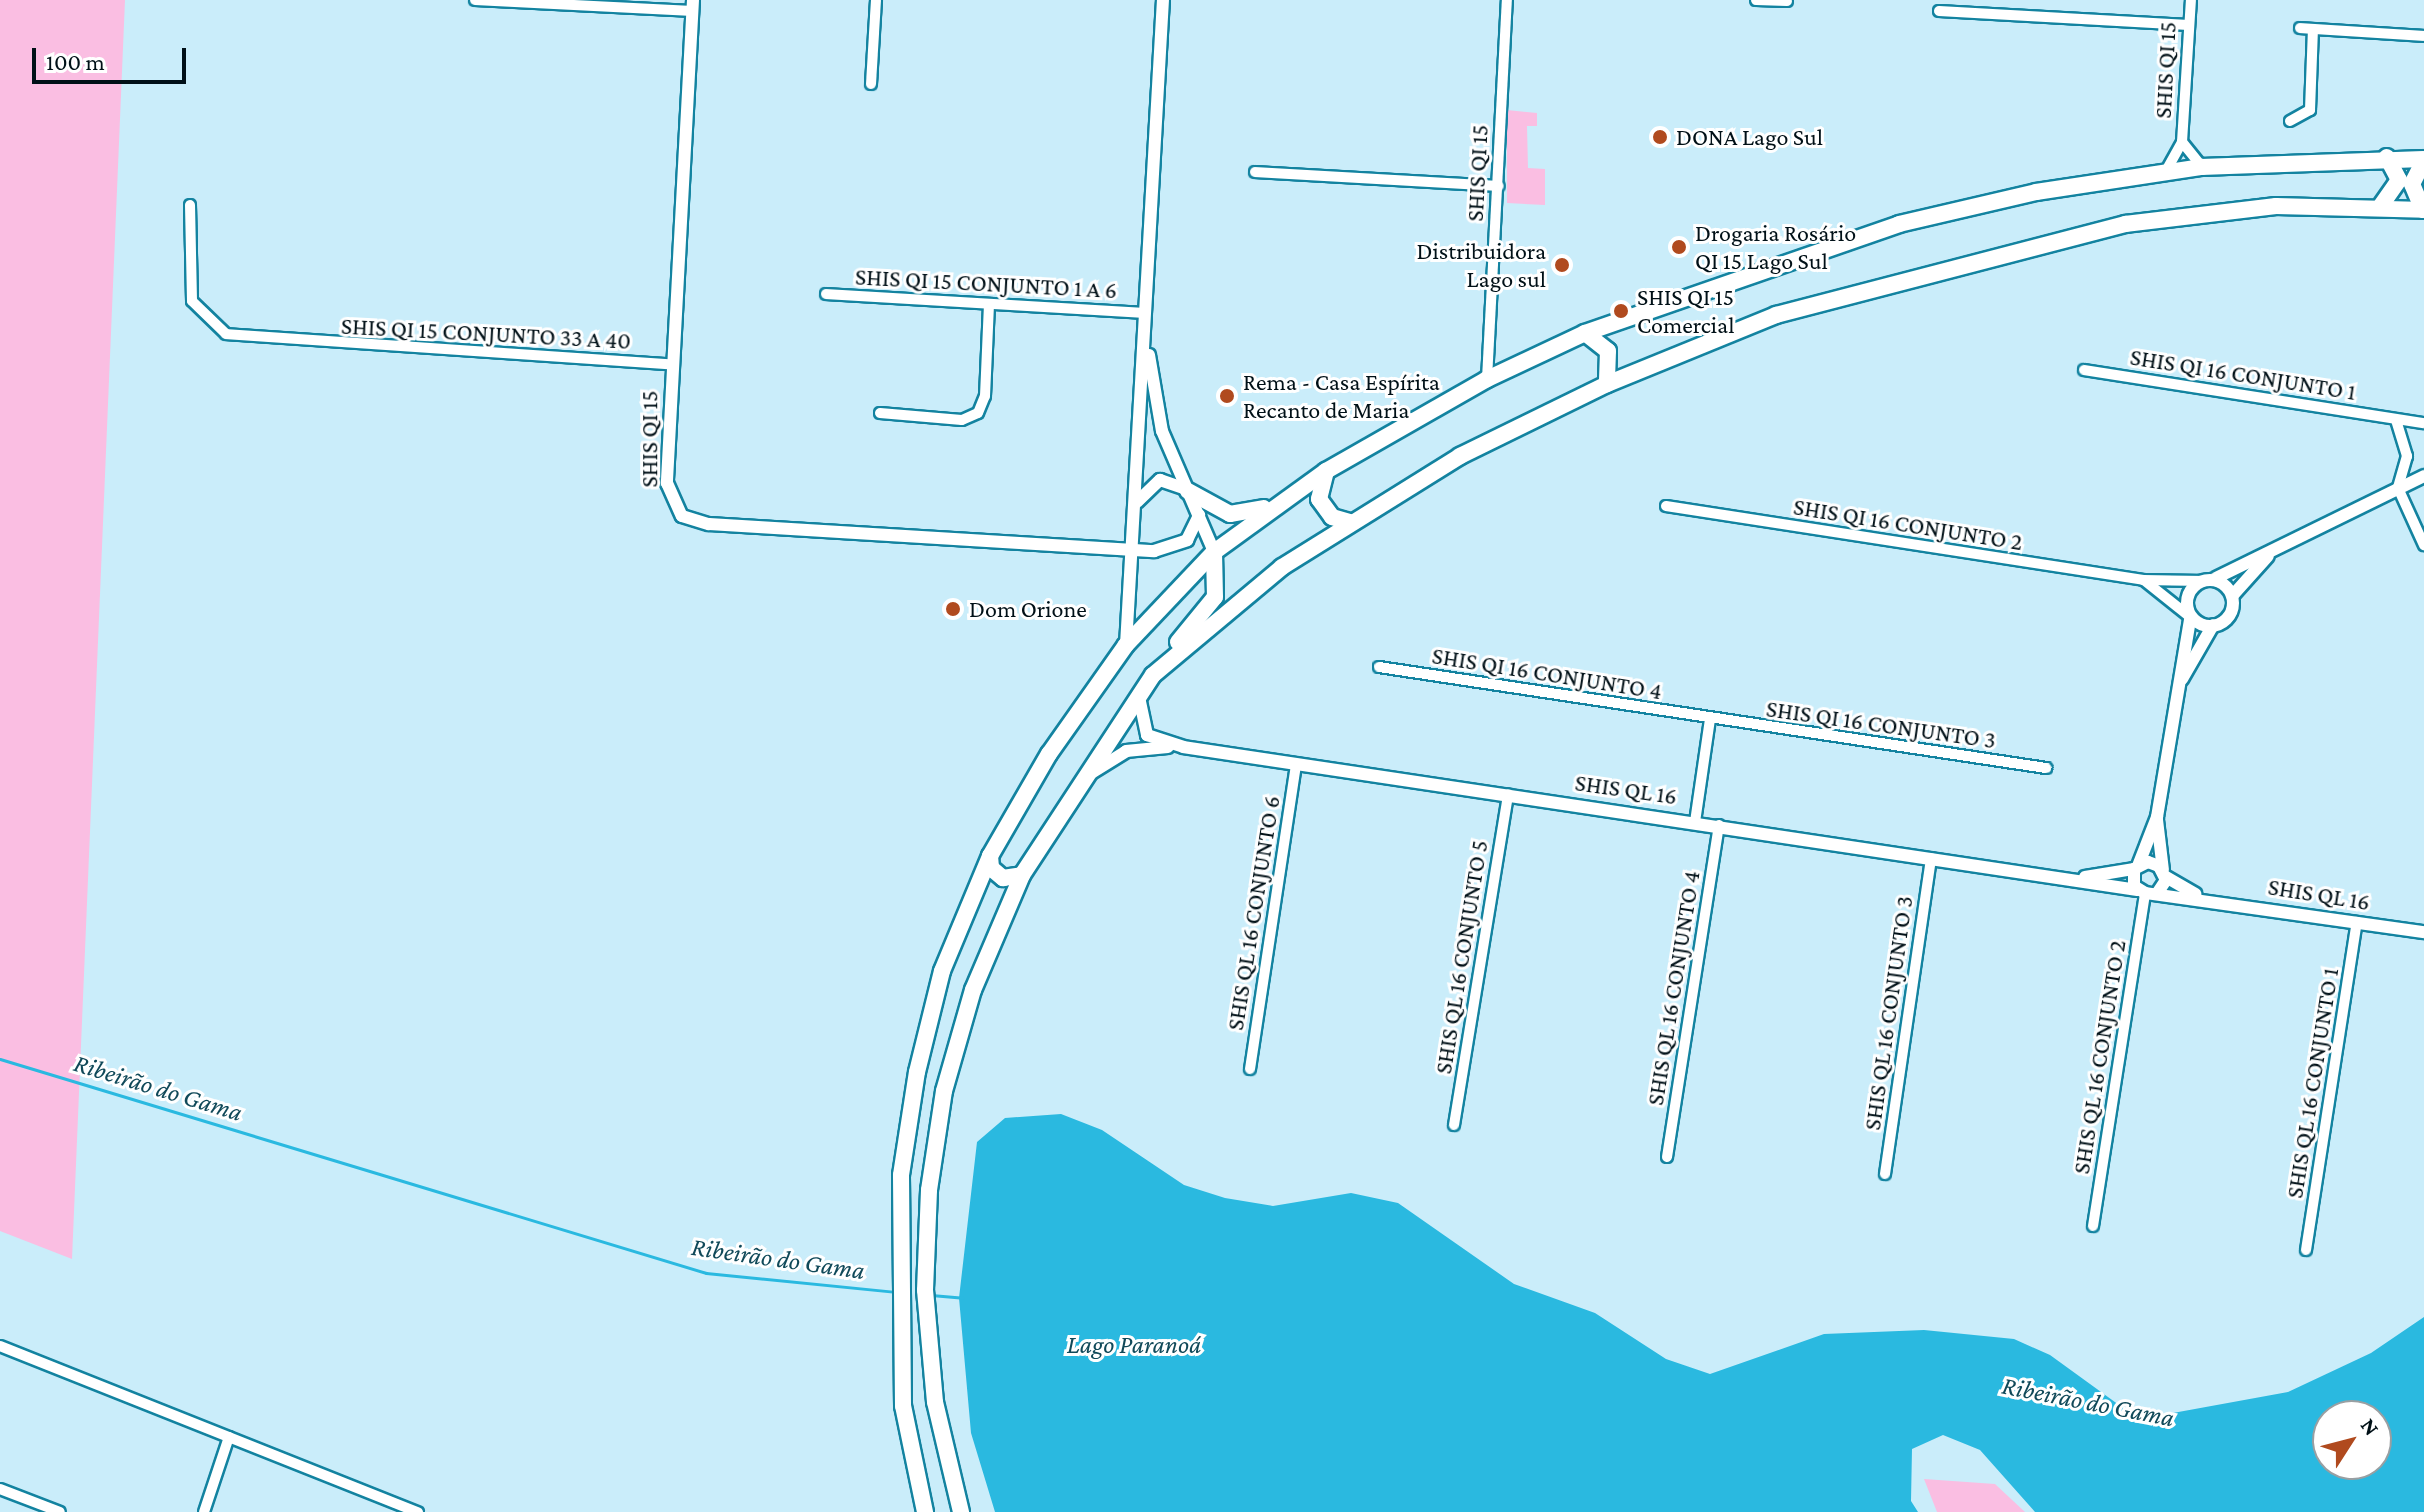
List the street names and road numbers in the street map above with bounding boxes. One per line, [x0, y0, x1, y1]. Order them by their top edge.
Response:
street label: SHIS QI 15 [2148, 21, 2182, 119]
street label: SHIS QI 15 [1460, 124, 1494, 222]
street label: SHIS QI 15 CONJUNTO 1 A 6 [854, 262, 1118, 304]
street label: SHIS QI 15 CONJUNTO 33 A 40 [340, 311, 632, 355]
street label: SHIS QI 16 CONJUNTO 1 [2128, 342, 2358, 406]
street label: SHIS QI 15 [635, 390, 663, 488]
street label: SHIS QI 16 CONJUNTO 2 [1791, 492, 2025, 556]
street label: SHIS QI 16 CONJUNTO 4 [1430, 641, 1664, 705]
street label: SHIS QI 16 CONJUNTO 3 [1764, 694, 1998, 754]
street label: SHIS QL 16 [1573, 768, 1679, 810]
street label: SHIS QL 16 CONJUNTO 6 [1220, 794, 1286, 1032]
street label: SHIS QL 16 CONJUNTO 5 [1428, 838, 1494, 1076]
street label: SHIS QL 16 CONJUNTO 4 [1640, 869, 1706, 1107]
street label: SHIS QL 16 [2266, 872, 2372, 916]
street label: SHIS QL 16 CONJUNTO 3 [1857, 894, 1919, 1132]
street label: SHIS QL 16 CONJUNTO 2 [2066, 938, 2132, 1176]
street label: SHIS QL 16 CONJUNTO 1 [2280, 966, 2344, 1200]

